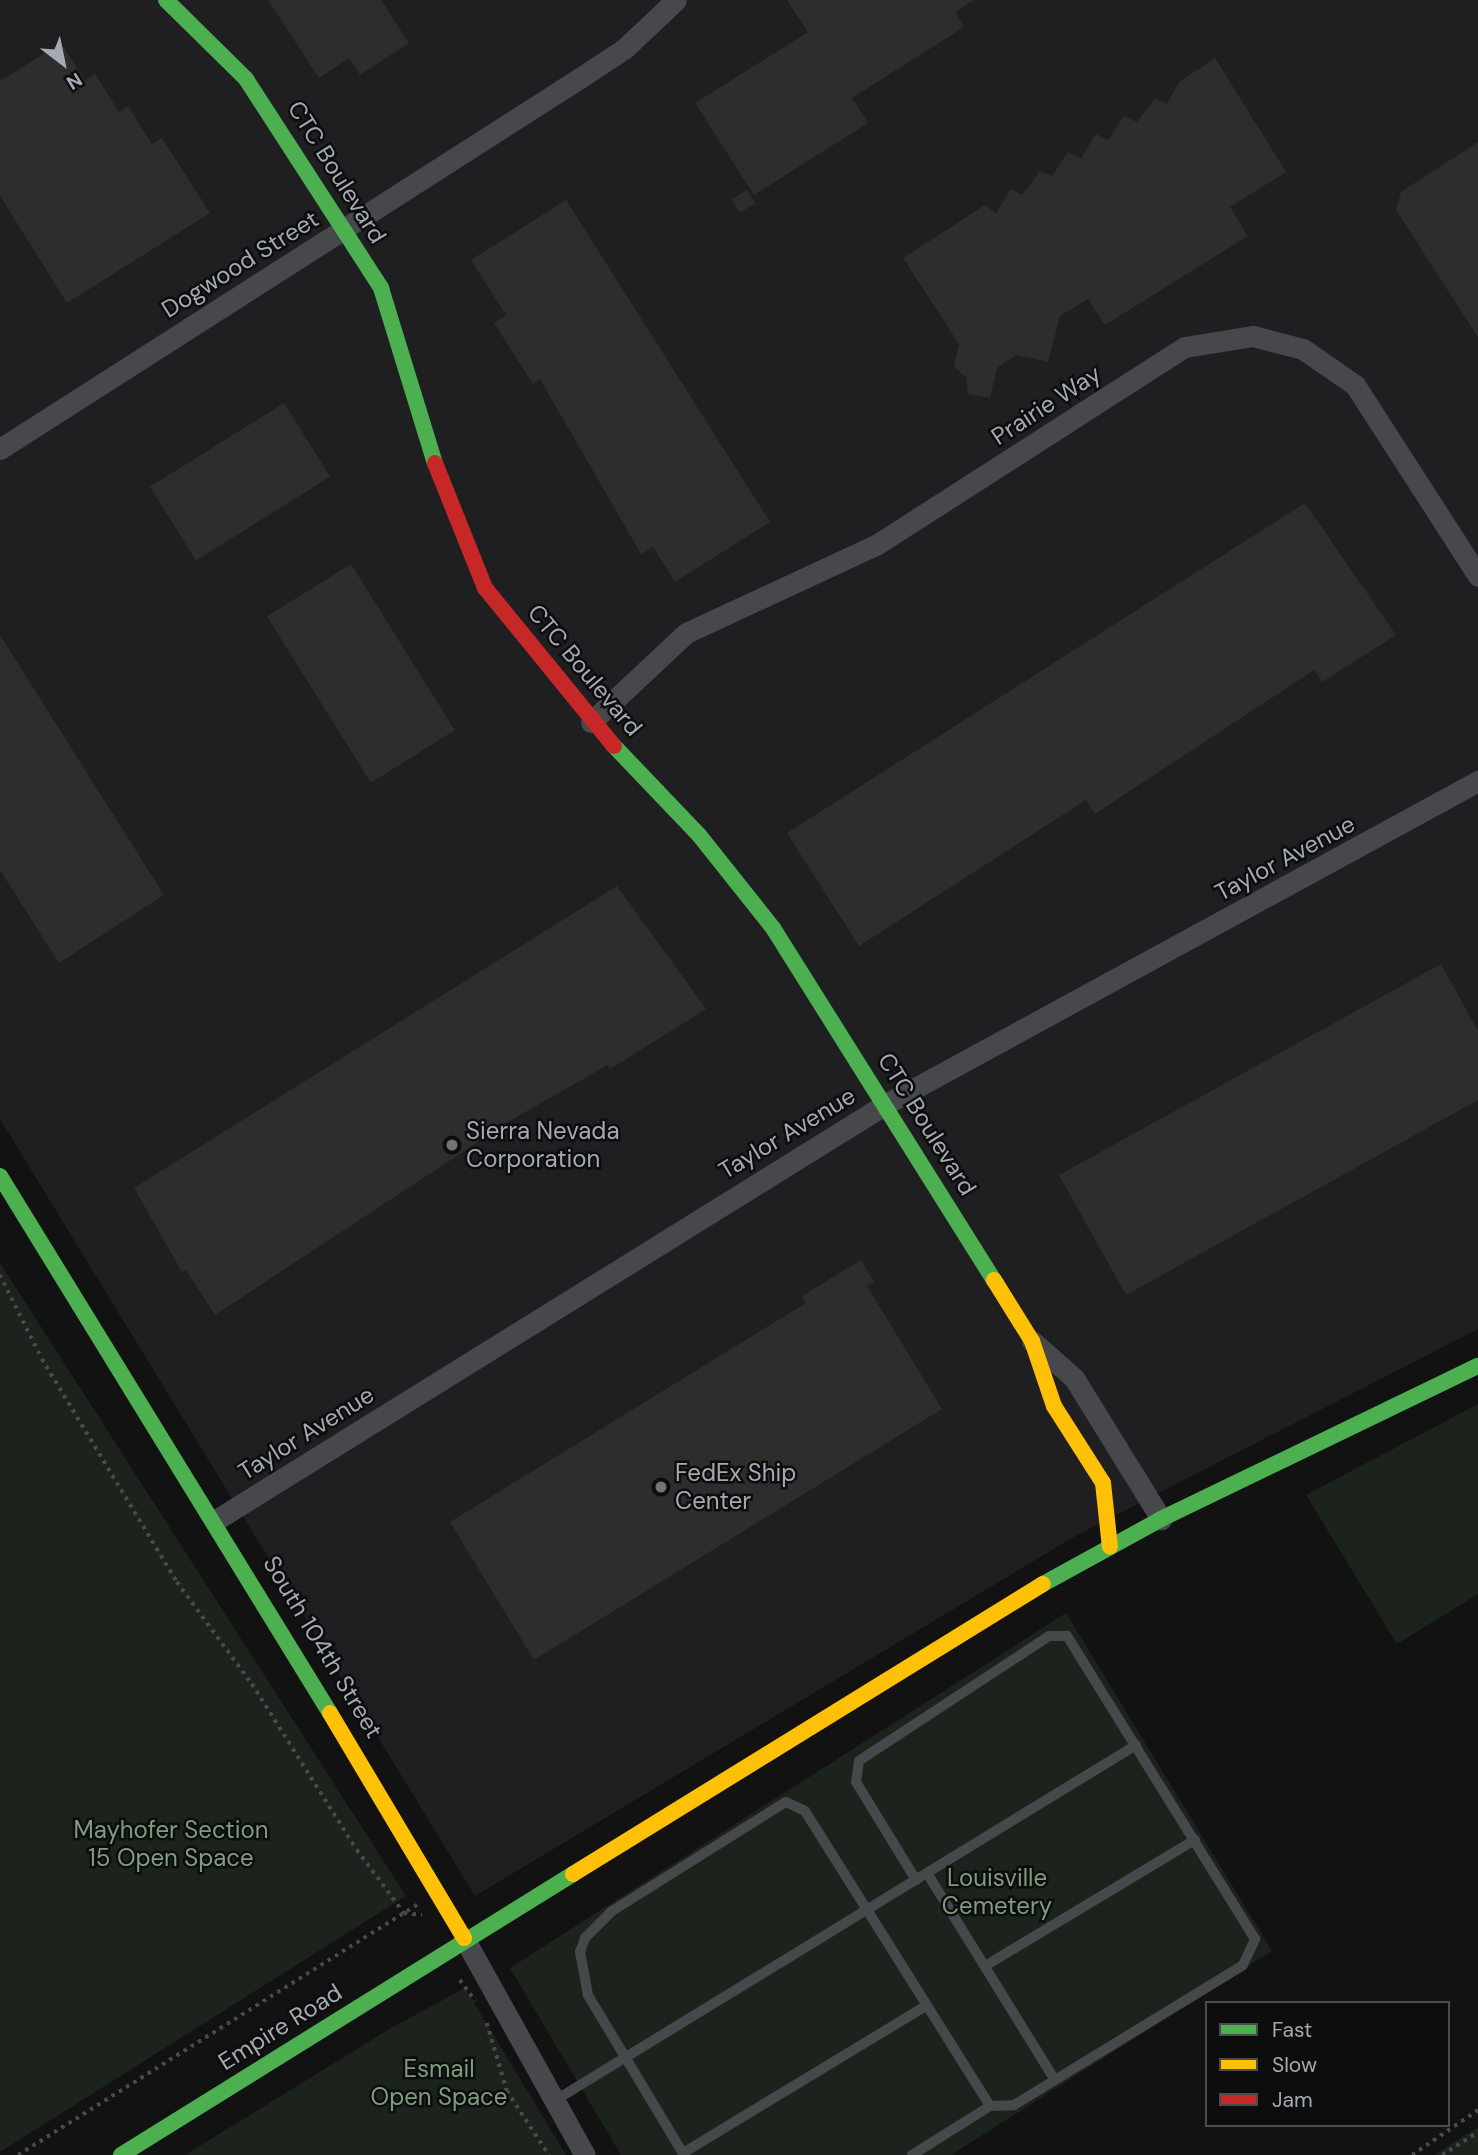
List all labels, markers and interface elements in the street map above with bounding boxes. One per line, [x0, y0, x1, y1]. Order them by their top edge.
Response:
north arrow [28, 28, 98, 98]
text: N [62, 67, 87, 96]
street label: CTC Boulevard [282, 95, 392, 249]
street label: Dogwood Street [156, 204, 324, 324]
street label: Prairie Way [986, 359, 1106, 451]
street label: CTC Boulevard [522, 598, 648, 742]
street label: Taylor Avenue [1210, 809, 1360, 907]
street label: CTC Boulevard [872, 1047, 982, 1201]
street label: Taylor Avenue [714, 1081, 860, 1185]
place label: Sierra Nevada Corporation [466, 1117, 619, 1173]
marker: Sierra Nevada Corporation [444, 1137, 460, 1153]
street label: Taylor Avenue [233, 1380, 379, 1486]
place label: FedEx Ship Center [675, 1459, 796, 1515]
marker: FedEx Ship Center [653, 1479, 669, 1495]
street label: South 104th Street [257, 1551, 389, 1743]
park label: Mayhofer Section 15 Open Space [74, 1816, 268, 1872]
park label: Louisville Cemetery [942, 1864, 1052, 1920]
street label: Empire Road [213, 1978, 347, 2076]
legend [1205, 2001, 1450, 2127]
text: Fast [1272, 2016, 1312, 2044]
text: Slow [1272, 2051, 1317, 2079]
park label: Esmail Open Space [371, 2055, 507, 2111]
text: Jam [1272, 2086, 1313, 2114]

